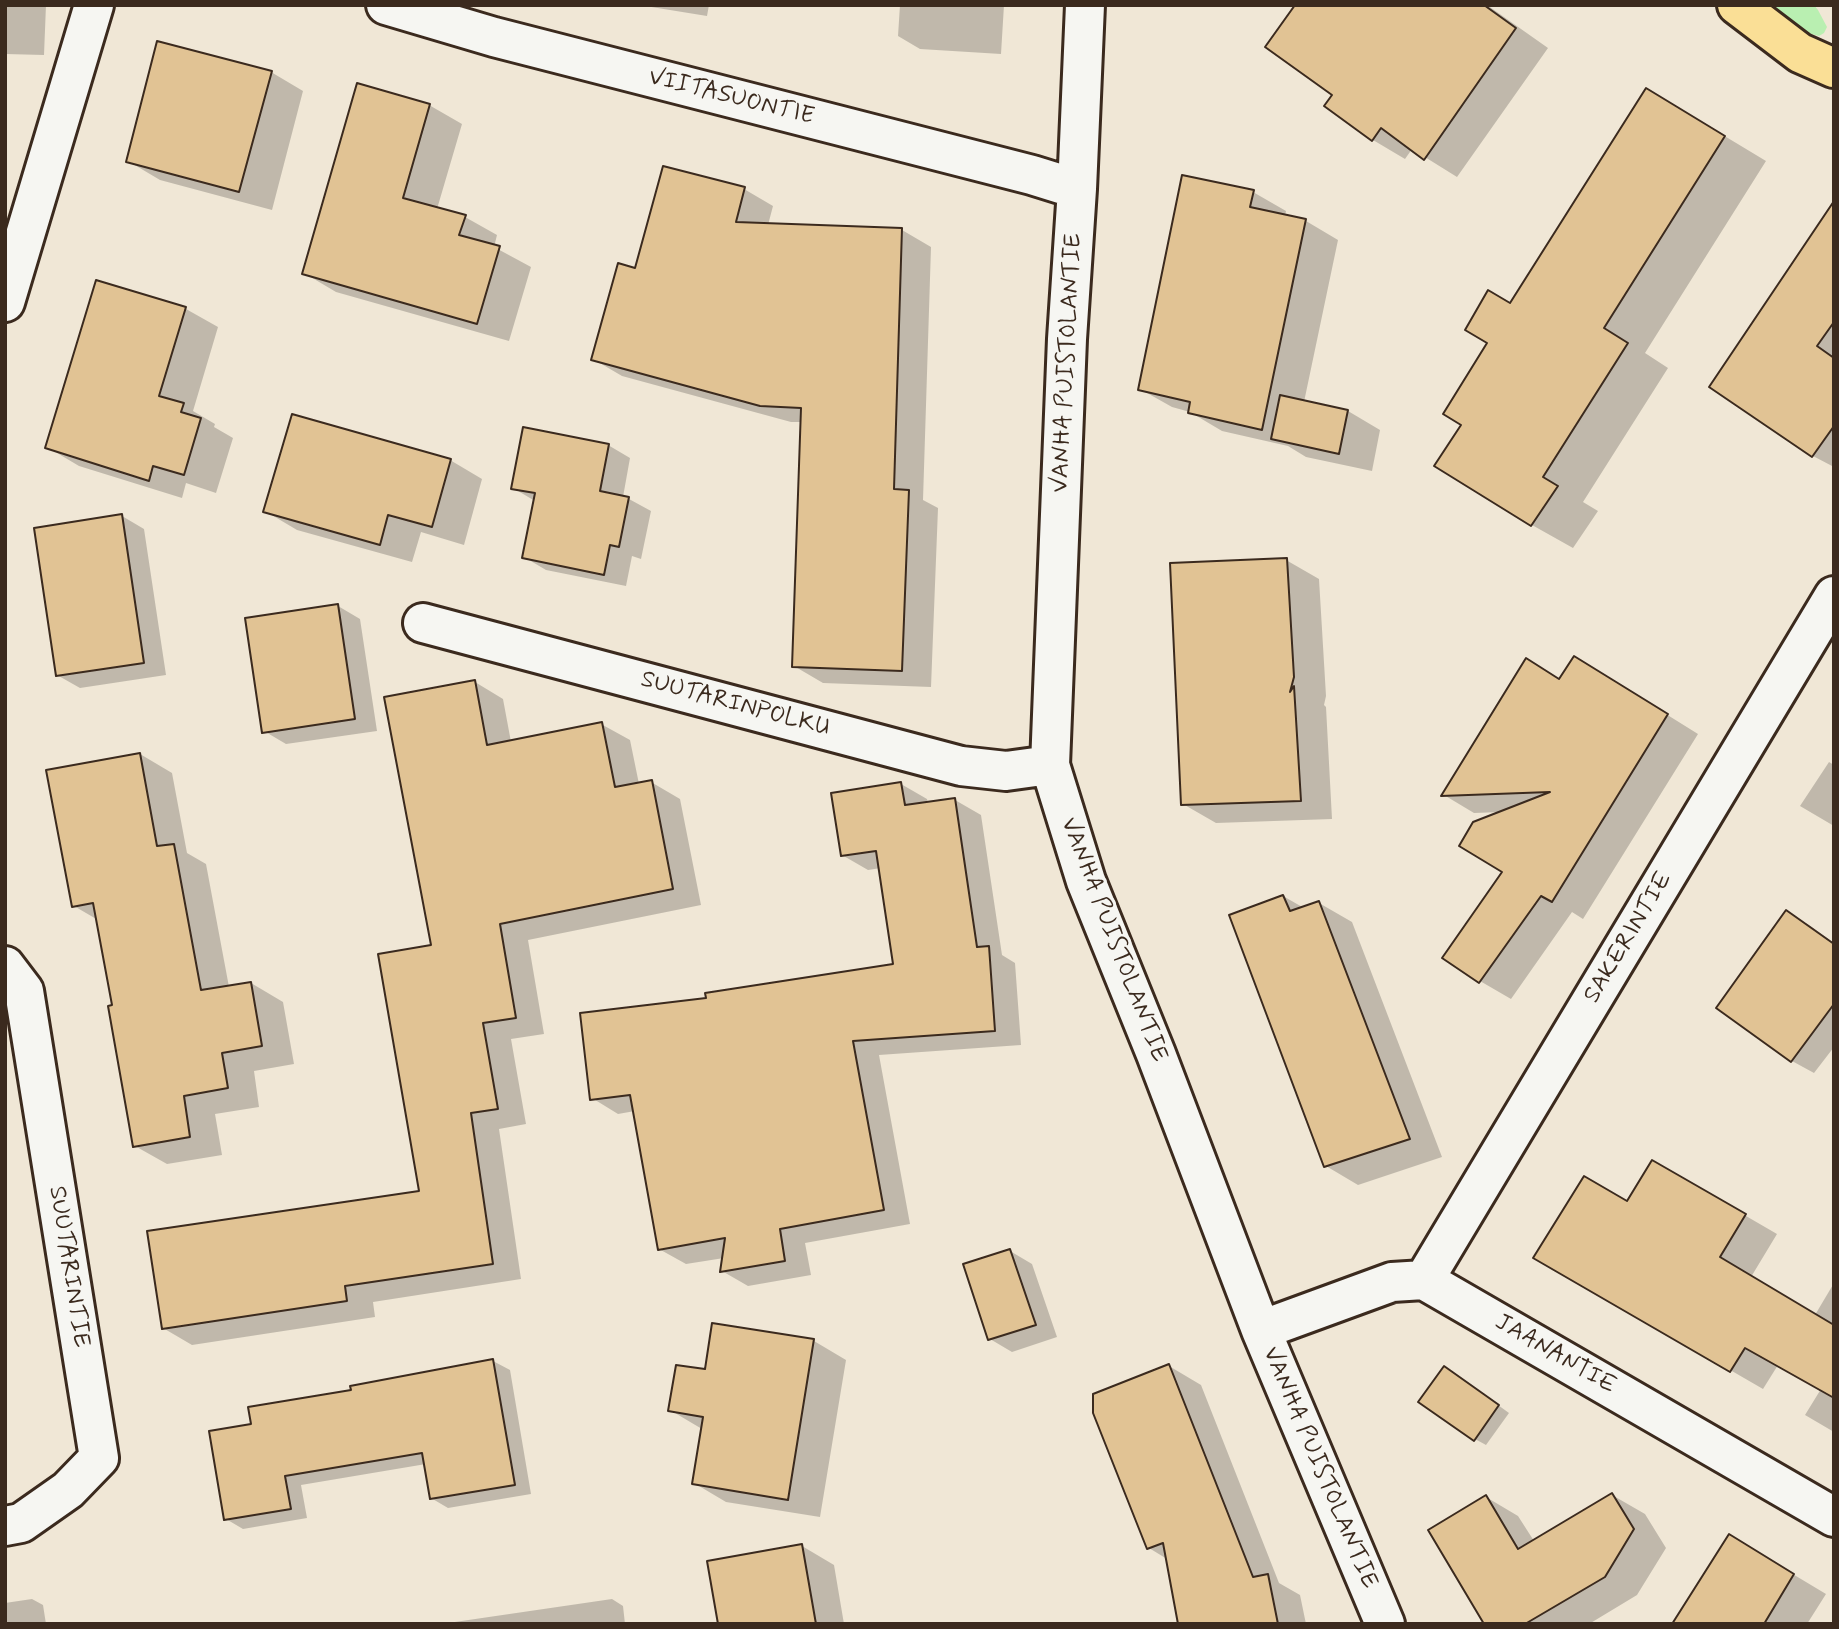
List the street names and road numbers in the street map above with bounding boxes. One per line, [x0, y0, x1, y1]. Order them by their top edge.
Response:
street label: VIITASUONTIE [645, 64, 817, 132]
street label: VANHA PUISTOLANTIE [1047, 233, 1089, 493]
street label: SUUTARINPOLKU [637, 666, 833, 744]
street label: VANHA PUISTOLANTIE [1053, 814, 1173, 1066]
street label: SAKERINTIE [1579, 867, 1679, 1009]
street label: SUUTARINTIE [41, 1184, 95, 1350]
street label: JAANANTIE [1489, 1309, 1621, 1401]
street label: VANHA PUISTOLANTIE [1255, 1343, 1383, 1593]

